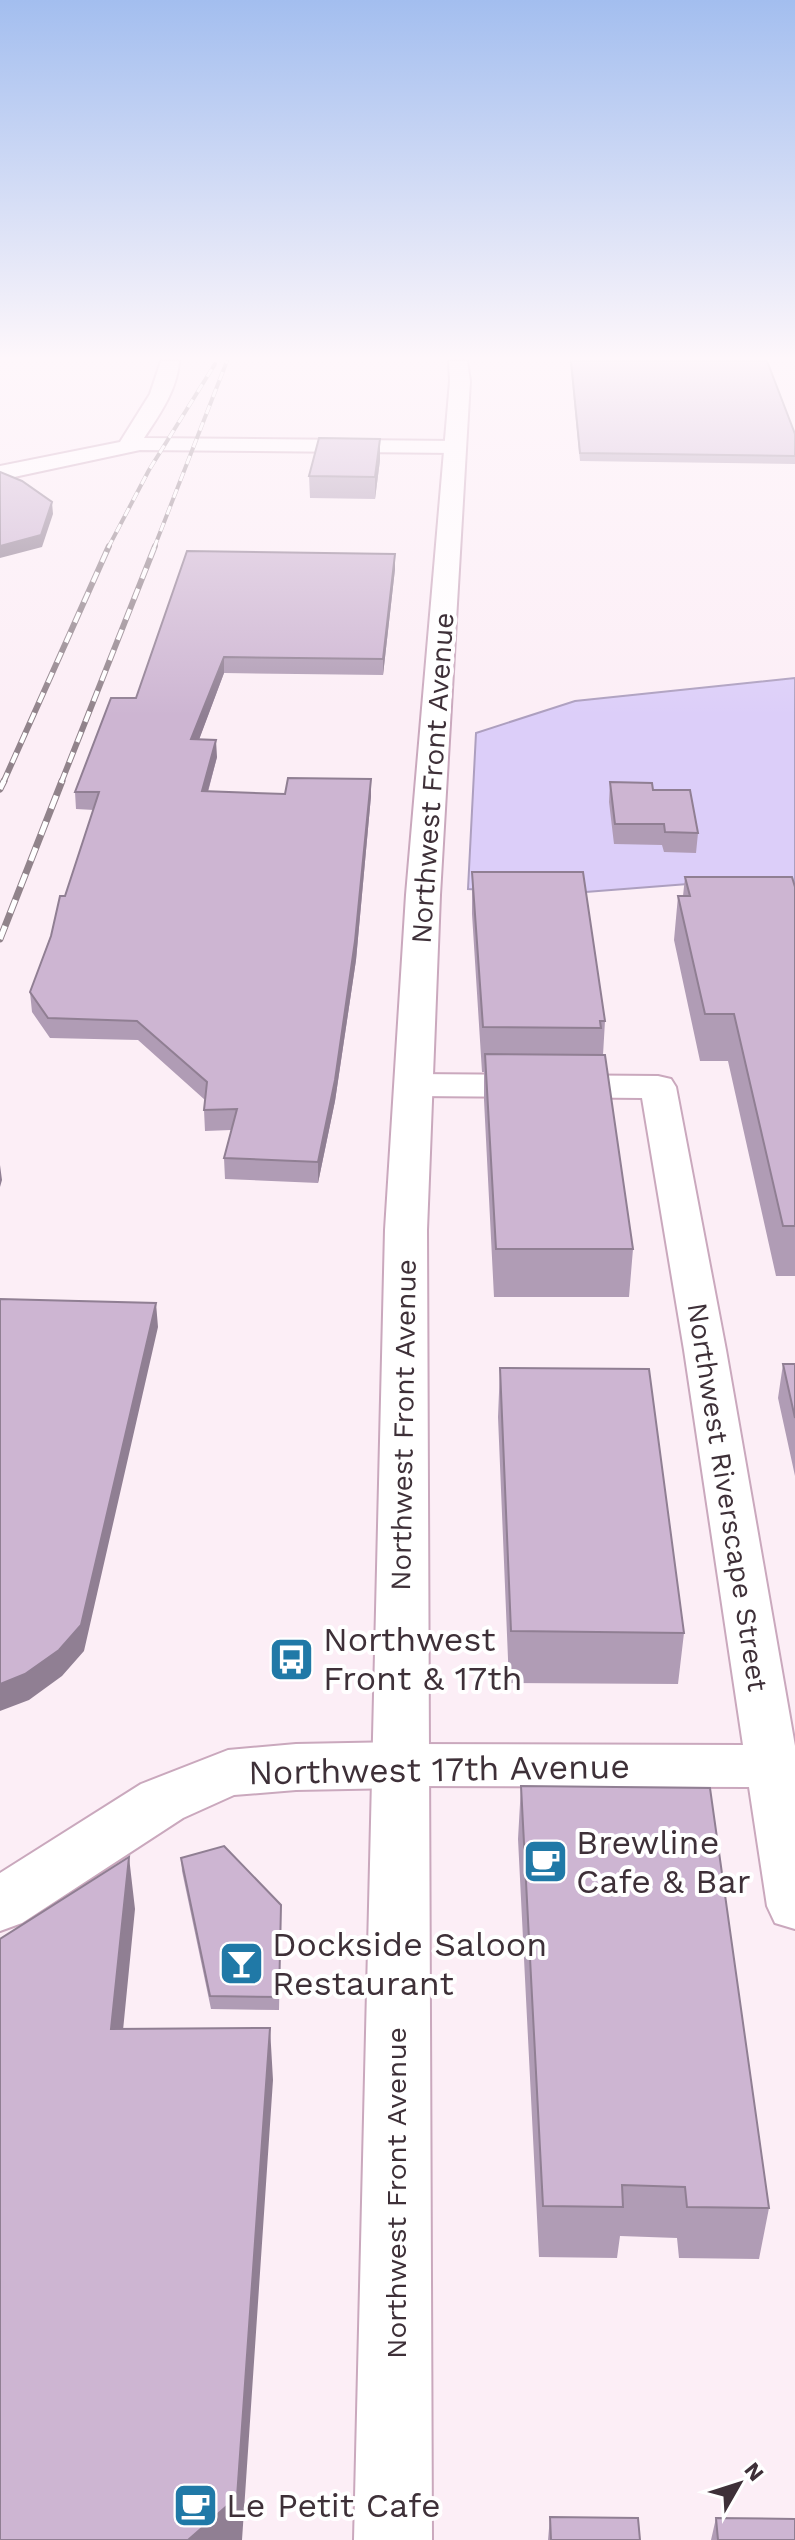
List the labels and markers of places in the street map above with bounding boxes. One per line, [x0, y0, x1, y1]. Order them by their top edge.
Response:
place label: Northwest Front & 17th [323, 1619, 522, 1698]
bus stop icon: Northwest Front & 17th [268, 1635, 316, 1683]
place label: Brewline Cafe & Bar [576, 1822, 751, 1901]
cafe icon: Brewline Cafe & Bar [521, 1838, 569, 1886]
place label: Dockside Saloon Restaurant [272, 1924, 547, 2003]
bar icon: Dockside Saloon Restaurant [217, 1940, 265, 1988]
cafe icon: Le Petit Cafe [171, 2481, 219, 2529]
place label: Le Petit Cafe [226, 2485, 441, 2525]

